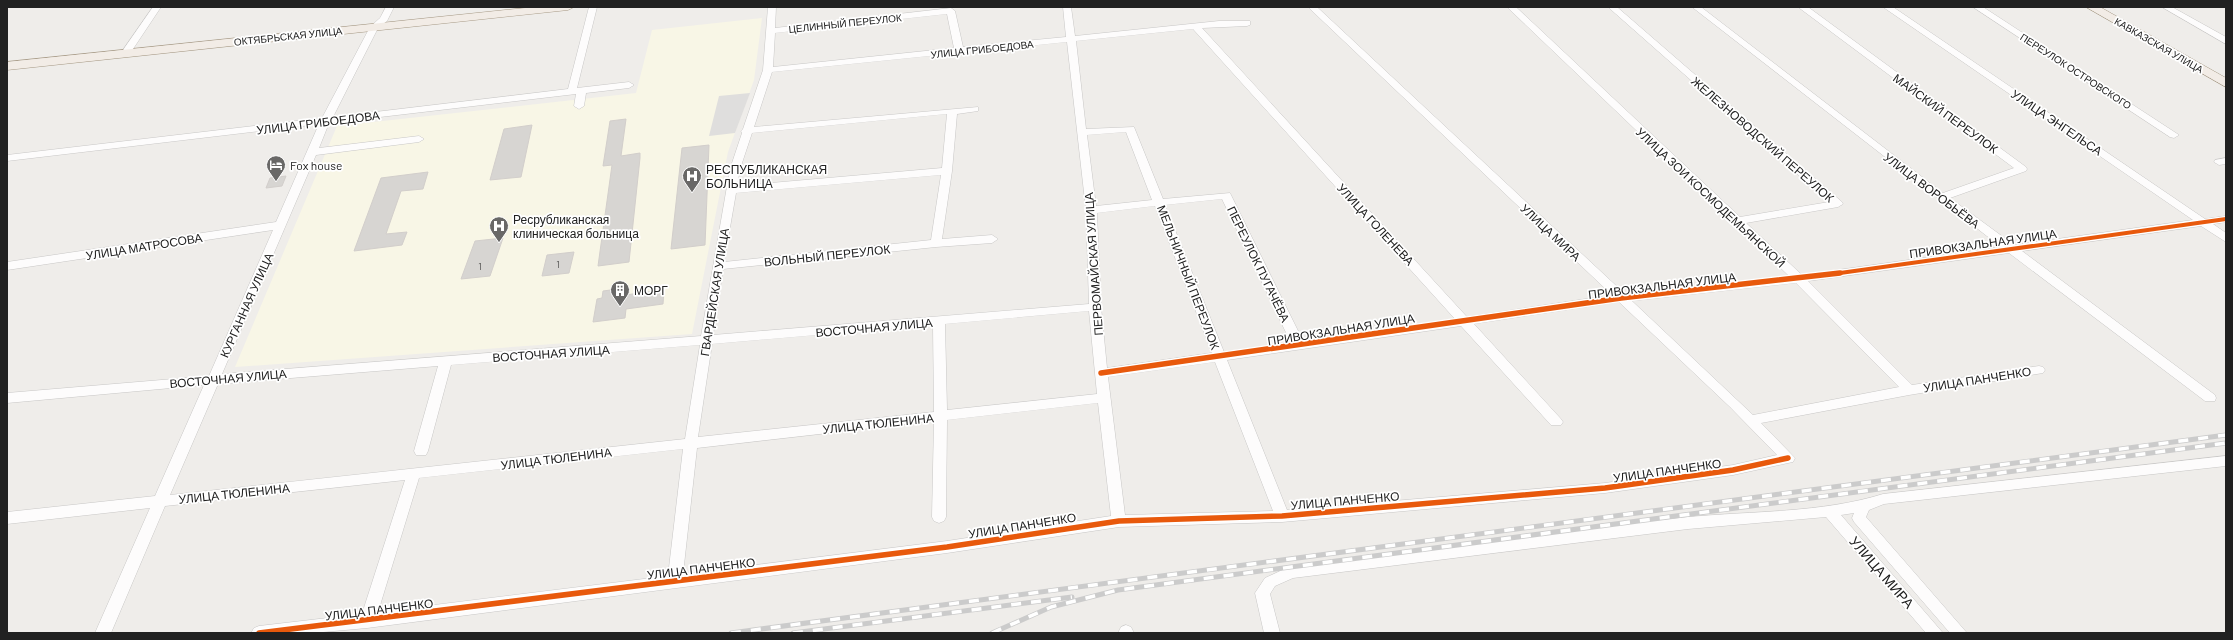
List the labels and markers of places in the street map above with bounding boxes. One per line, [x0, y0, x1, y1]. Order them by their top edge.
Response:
hotel icon: Fox house [265, 154, 287, 182]
place label: Fox house [290, 158, 342, 172]
place label: РЕСПУБЛИКАНСКАЯ БОЛЬНИЦА [706, 162, 827, 191]
hospital icon: РЕСПУБЛИКАНСКАЯ БОЛЬНИЦА [681, 165, 703, 193]
place label: Ресрубликанская клиническая больница [513, 212, 639, 241]
hospital icon: Ресрубликанская клиническая больница [488, 215, 510, 243]
building icon: МОРГ [609, 279, 631, 307]
place label: МОРГ [634, 283, 668, 297]

